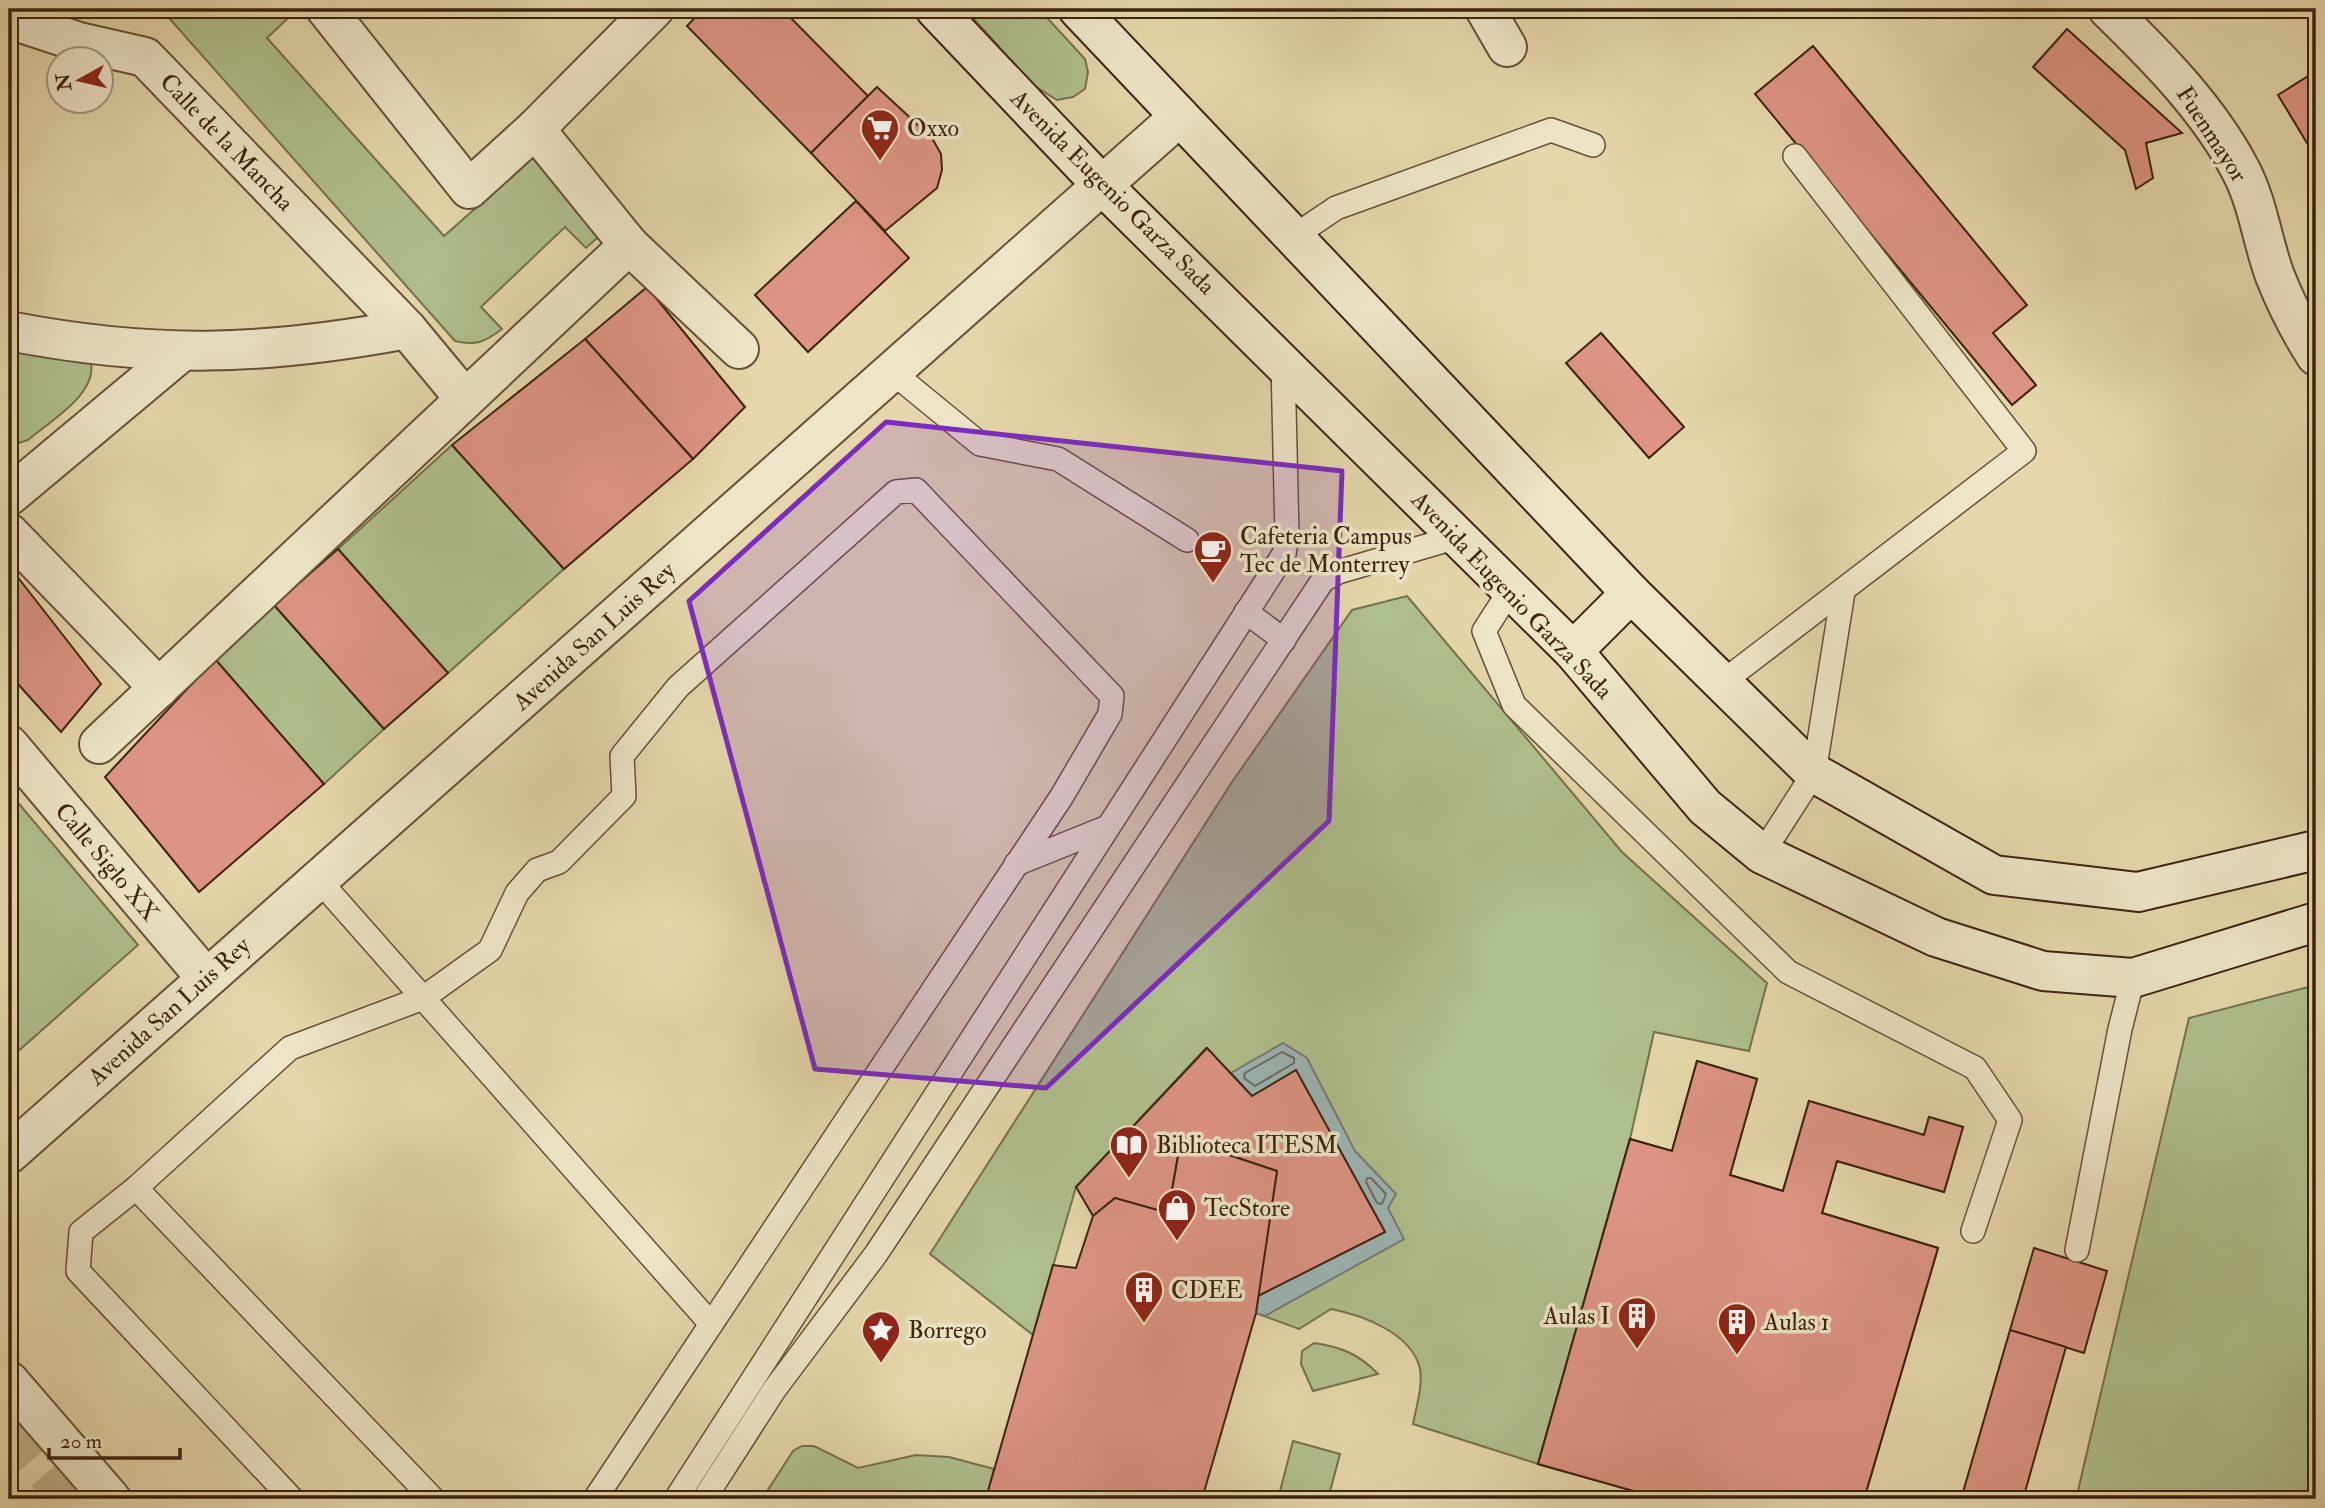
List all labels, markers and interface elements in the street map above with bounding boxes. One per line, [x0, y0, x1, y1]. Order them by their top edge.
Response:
north arrow [46, 46, 116, 116]
street label: Calle de la Mancha [153, 67, 301, 219]
text: N [51, 71, 77, 93]
street label: Fuenmayor [2169, 80, 2254, 188]
street label: Avenida Eugenio Garza Sada [1003, 83, 1222, 302]
supermarket icon: Oxxo [859, 107, 901, 162]
place label: Oxxo [907, 113, 959, 144]
street label: Avenida Eugenio Garza Sada [1403, 484, 1620, 707]
place label: Cafeteria Campus Tec de Monterrey [1240, 521, 1412, 580]
cafe icon: Cafeteria Campus Tec de Monterrey [1192, 529, 1234, 584]
street label: Avenida San Luis Rey [506, 555, 682, 718]
street label: Calle Siglo XX [48, 796, 166, 929]
street label: Avenida San Luis Rey [81, 930, 257, 1093]
library icon: Biblioteca ITESM [1108, 1124, 1150, 1179]
place label: Biblioteca ITESM [1156, 1130, 1337, 1161]
shop icon: TecStore [1156, 1187, 1198, 1242]
place label: TecStore [1204, 1193, 1290, 1224]
building icon: CDEE [1123, 1269, 1165, 1324]
place label: CDEE [1171, 1275, 1242, 1306]
building icon: Aulas I [1616, 1295, 1658, 1350]
place label: Aulas I [1542, 1301, 1610, 1332]
building icon: Aulas 1 [1716, 1301, 1758, 1356]
place label: Aulas 1 [1763, 1307, 1829, 1338]
place icon: Borrego [860, 1309, 902, 1364]
place label: Borrego [908, 1315, 987, 1346]
scale bar [49, 1417, 180, 1461]
text: 20 m [60, 1428, 102, 1455]

